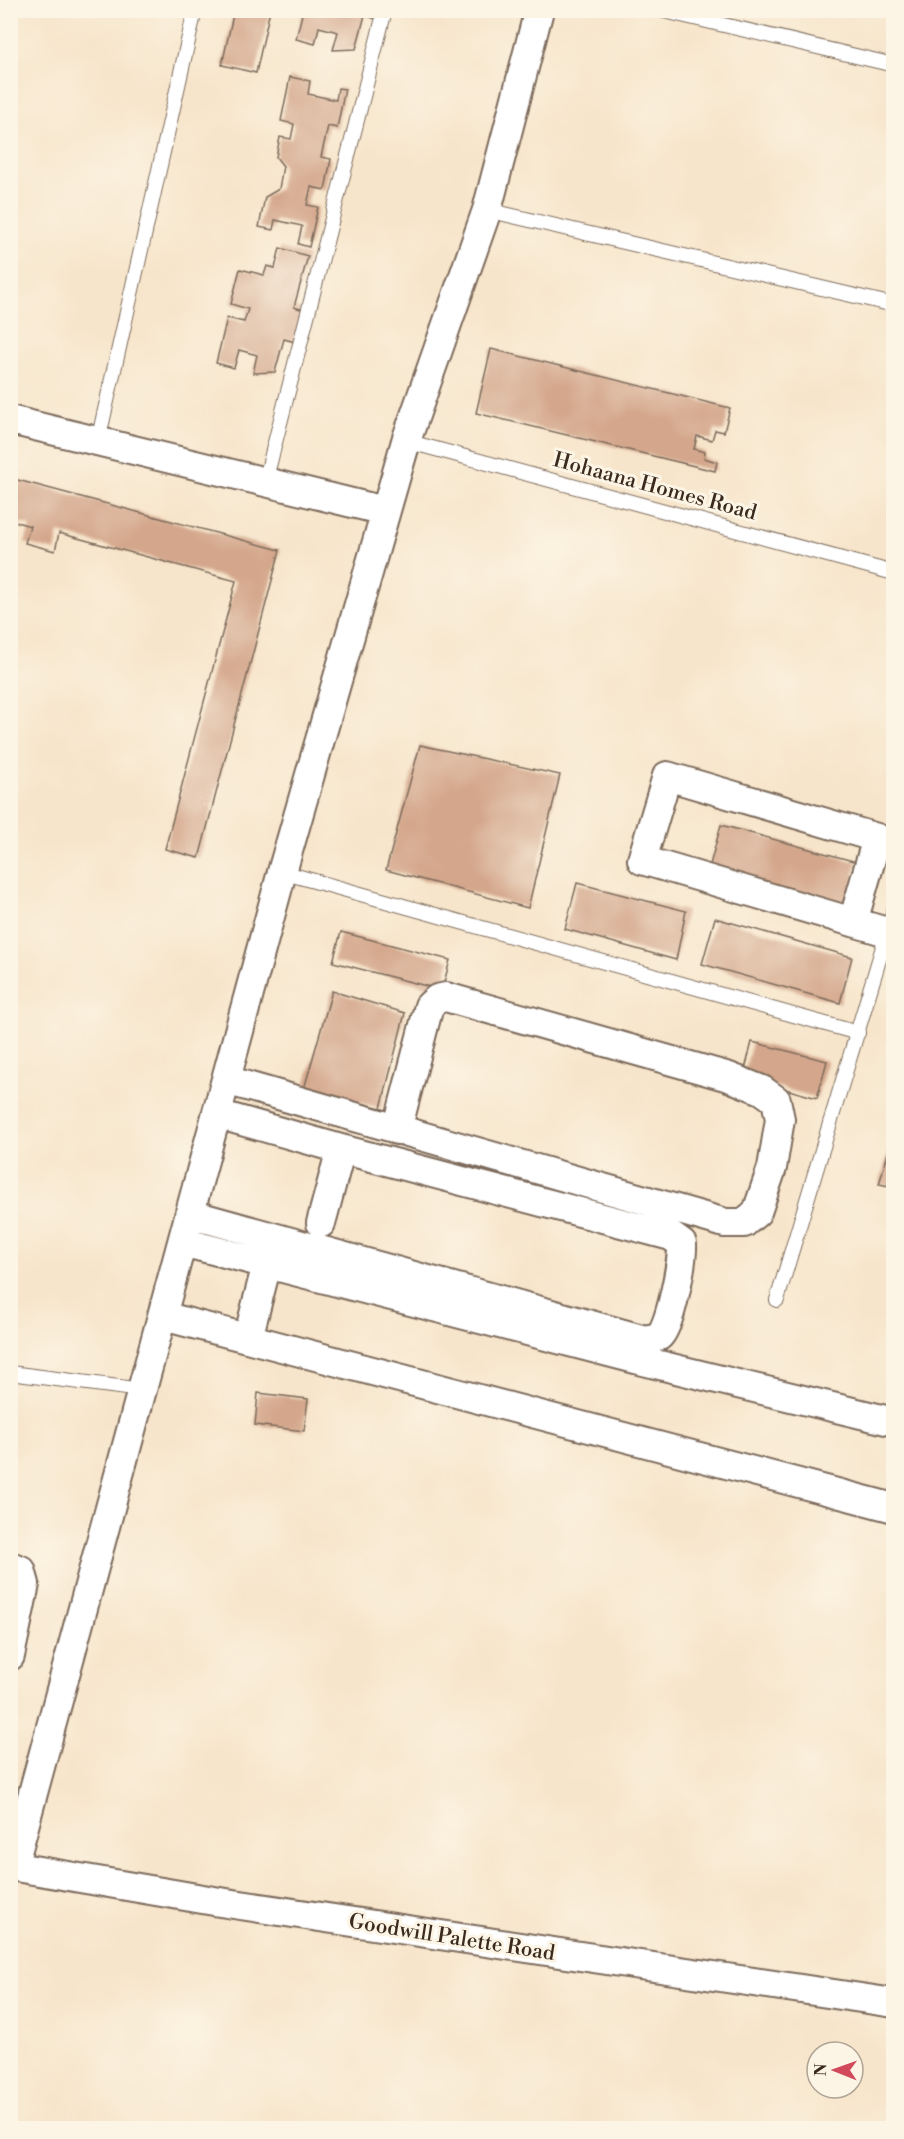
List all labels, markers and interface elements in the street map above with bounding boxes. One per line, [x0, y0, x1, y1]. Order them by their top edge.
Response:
street label: Hohaana Homes Road [550, 447, 759, 527]
street label: Goodwill Palette Road [347, 1909, 557, 1967]
north arrow [805, 2040, 865, 2100]
text: N [811, 2063, 831, 2076]

